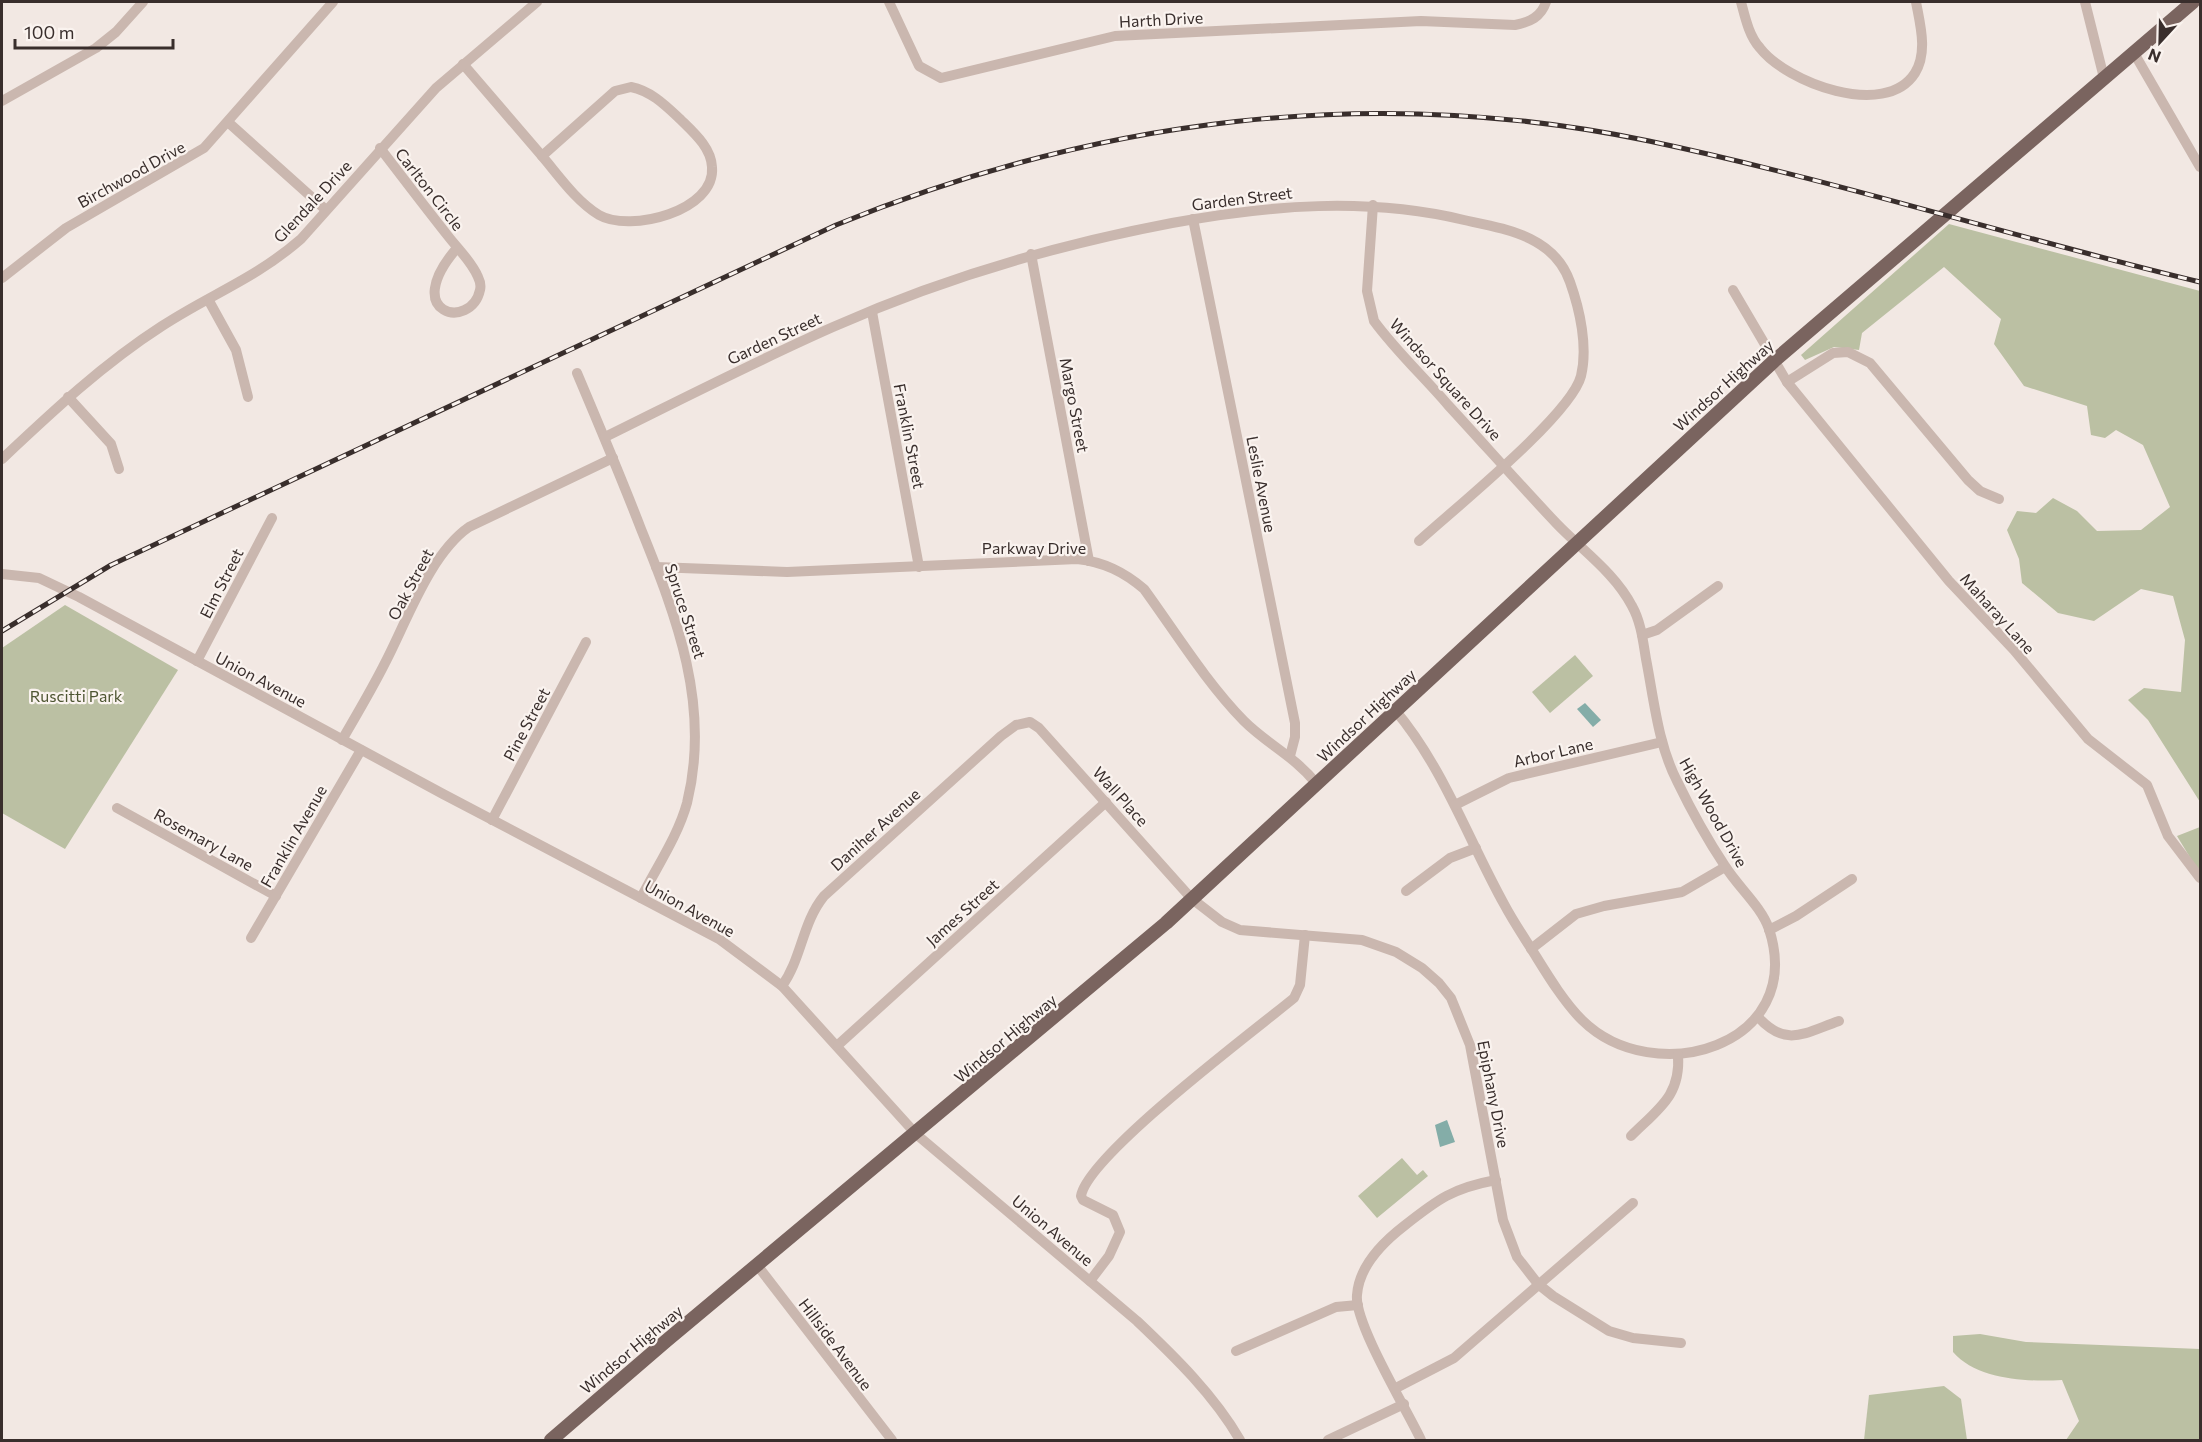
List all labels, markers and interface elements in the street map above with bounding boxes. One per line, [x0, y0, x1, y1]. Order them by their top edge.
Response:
street label: Harth Drive [1118, 7, 1204, 31]
scale bar [15, 12, 172, 50]
north arrow [2130, 12, 2190, 72]
text: 100 m [24, 21, 74, 43]
text: N [2145, 45, 2163, 67]
street label: Birchwood Drive [74, 137, 188, 211]
street label: Carlton Circle [392, 144, 468, 234]
street label: Glendale Drive [269, 156, 355, 246]
street label: Garden Street [1191, 182, 1294, 214]
street label: Garden Street [724, 308, 824, 368]
street label: Windsor Square Drive [1386, 314, 1506, 444]
street label: Windsor Highway [1669, 335, 1777, 435]
street label: Margo Street [1056, 356, 1094, 454]
street label: Franklin Street [890, 382, 930, 491]
street label: Leslie Avenue [1243, 434, 1281, 534]
street label: Parkway Drive [982, 538, 1086, 557]
street label: Elm Street [195, 545, 247, 621]
street label: Oak Street [383, 545, 437, 623]
street label: Spruce Street [662, 561, 710, 661]
street label: Maharay Lane [1957, 569, 2039, 657]
street label: Union Avenue [212, 647, 310, 711]
street label: Windsor Highway [1313, 664, 1419, 766]
street label: Pine Street [499, 684, 553, 764]
park label: Ruscitti Park [30, 686, 123, 705]
street label: Arbor Lane [1511, 734, 1595, 770]
street label: High Wood Drive [1676, 754, 1752, 870]
street label: Wall Place [1089, 762, 1153, 830]
street label: Franklin Avenue [256, 781, 330, 891]
street label: Daniher Avenue [826, 784, 924, 874]
street label: Rosemary Lane [151, 804, 257, 874]
street label: James Street [922, 874, 1002, 950]
street label: Union Avenue [642, 875, 738, 941]
street label: Windsor Highway [950, 990, 1060, 1086]
street label: Epiphany Drive [1474, 1039, 1514, 1149]
street label: Union Avenue [1009, 1191, 1097, 1269]
street label: Hillside Avenue [795, 1294, 877, 1394]
street label: Windsor Highway [576, 1301, 686, 1397]

